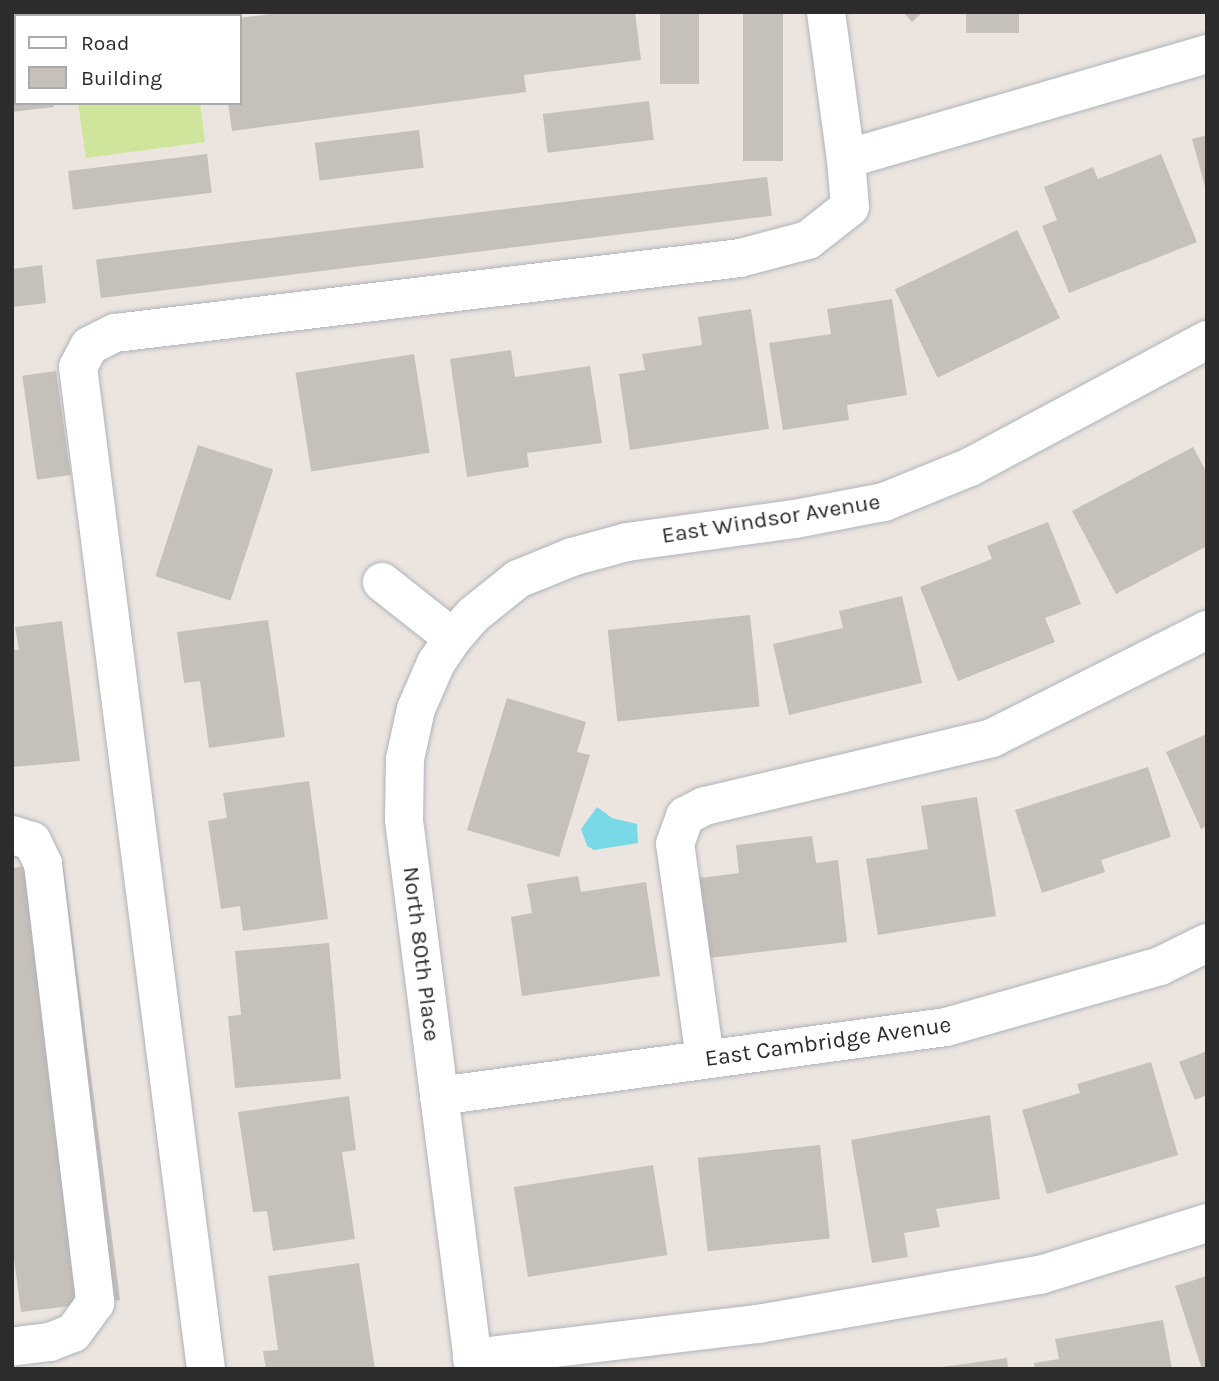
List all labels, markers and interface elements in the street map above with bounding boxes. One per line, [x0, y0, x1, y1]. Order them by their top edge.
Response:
legend [14, 14, 242, 105]
text: Road [81, 31, 129, 55]
text: Building [81, 66, 162, 90]
street label: East Windsor Avenue [660, 488, 882, 550]
street label: North 80th Place [397, 865, 445, 1043]
street label: East Cambridge Avenue [703, 1011, 953, 1073]

